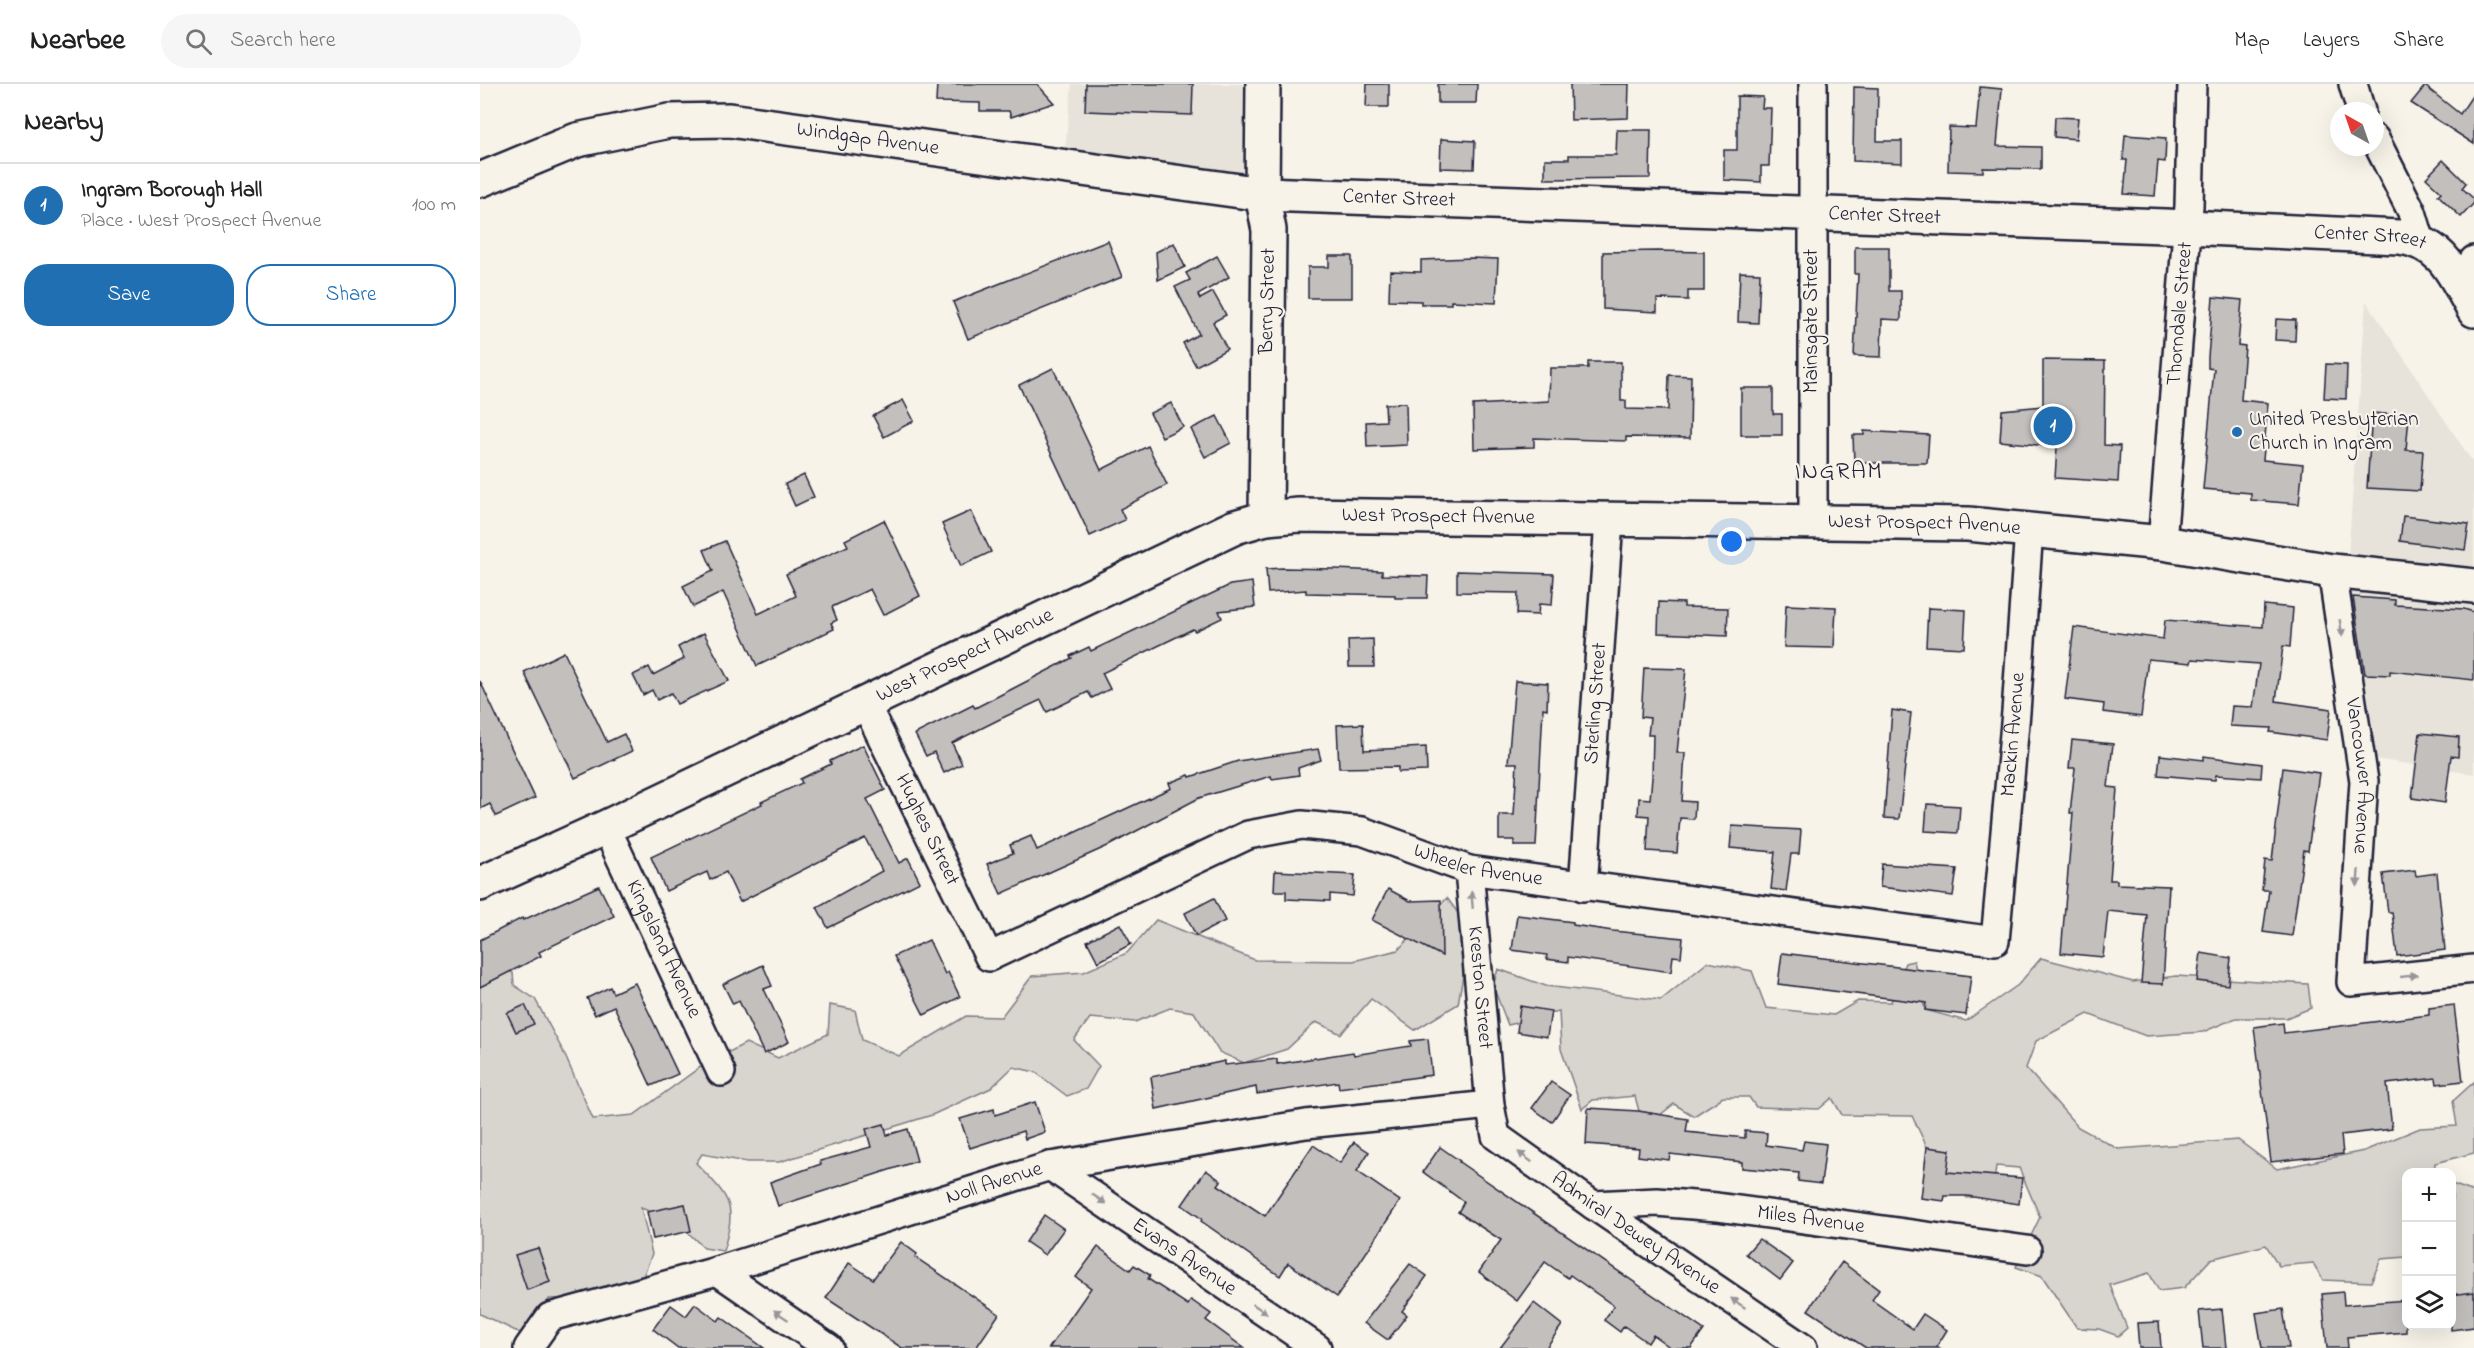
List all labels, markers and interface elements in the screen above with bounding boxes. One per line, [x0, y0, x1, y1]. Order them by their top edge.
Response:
search box [161, 14, 581, 68]
text: Nearbee [30, 21, 125, 62]
icon: search [182, 25, 215, 58]
text: Search here [230, 25, 336, 57]
text: Map [2234, 26, 2270, 56]
text: Layers [2303, 26, 2360, 56]
text: Share [2393, 26, 2444, 56]
north arrow [2330, 102, 2384, 156]
text: Nearby [24, 104, 103, 142]
street label: Windgap Avenue [795, 115, 942, 164]
text: Ingram Borough Hall [81, 175, 262, 207]
street label: Center Street [1342, 182, 1456, 216]
text: 1 [40, 191, 47, 220]
text: 100 m [412, 191, 456, 220]
street label: Center Street [1828, 199, 1941, 233]
text: Place · West Prospect Avenue [81, 207, 321, 236]
street label: Center Street [2313, 218, 2432, 259]
street label: Thorndale Street [2160, 241, 2201, 387]
street label: Berry Street [1252, 248, 1286, 355]
street label: Mainsgate Street [1797, 249, 1829, 393]
button: Save [24, 264, 234, 326]
button: Share [246, 264, 456, 326]
pin: 1 [2034, 404, 2072, 448]
place label: United Presbyterian Church in Ingram [2249, 405, 2419, 461]
marker: United Presbyterian Church in Ingram [2230, 425, 2244, 439]
district label: INGRAM [1795, 455, 1883, 490]
street label: West Prospect Avenue [1342, 501, 1536, 533]
street label: West Prospect Avenue [1828, 507, 2023, 544]
your location [1717, 527, 1746, 556]
street label: West Prospect Avenue [871, 600, 1059, 711]
one-way arrow [2337, 619, 2346, 638]
street label: Sterling Street [1577, 642, 1615, 765]
street label: Mackin Avenue [1993, 671, 2034, 798]
street label: Vancouver Avenue [2336, 695, 2379, 855]
street label: Hughes Street [887, 769, 967, 891]
street label: Wheeler Avenue [1409, 836, 1545, 895]
one-way arrow [2353, 869, 2362, 888]
street label: Kingsland Avenue [618, 875, 709, 1024]
one-way arrow [1467, 891, 1477, 910]
street label: Kreston Street [1459, 925, 1500, 1050]
one-way arrow [2400, 971, 2419, 981]
one-way arrow [1518, 1151, 1534, 1163]
street label: Noll Avenue [942, 1154, 1047, 1213]
street label: Admiral Dewey Avenue [1545, 1165, 1727, 1303]
map controls [2402, 1168, 2456, 1330]
button: + [2402, 1168, 2456, 1222]
one-way arrow [1090, 1193, 1106, 1205]
street label: Miles Avenue [1755, 1198, 1867, 1242]
street label: Evans Avenue [1125, 1211, 1243, 1304]
button: − [2402, 1222, 2456, 1276]
button: layers [2402, 1276, 2456, 1330]
one-way arrow [1730, 1297, 1746, 1309]
one-way arrow [1251, 1303, 1267, 1315]
one-way arrow [773, 1310, 789, 1321]

